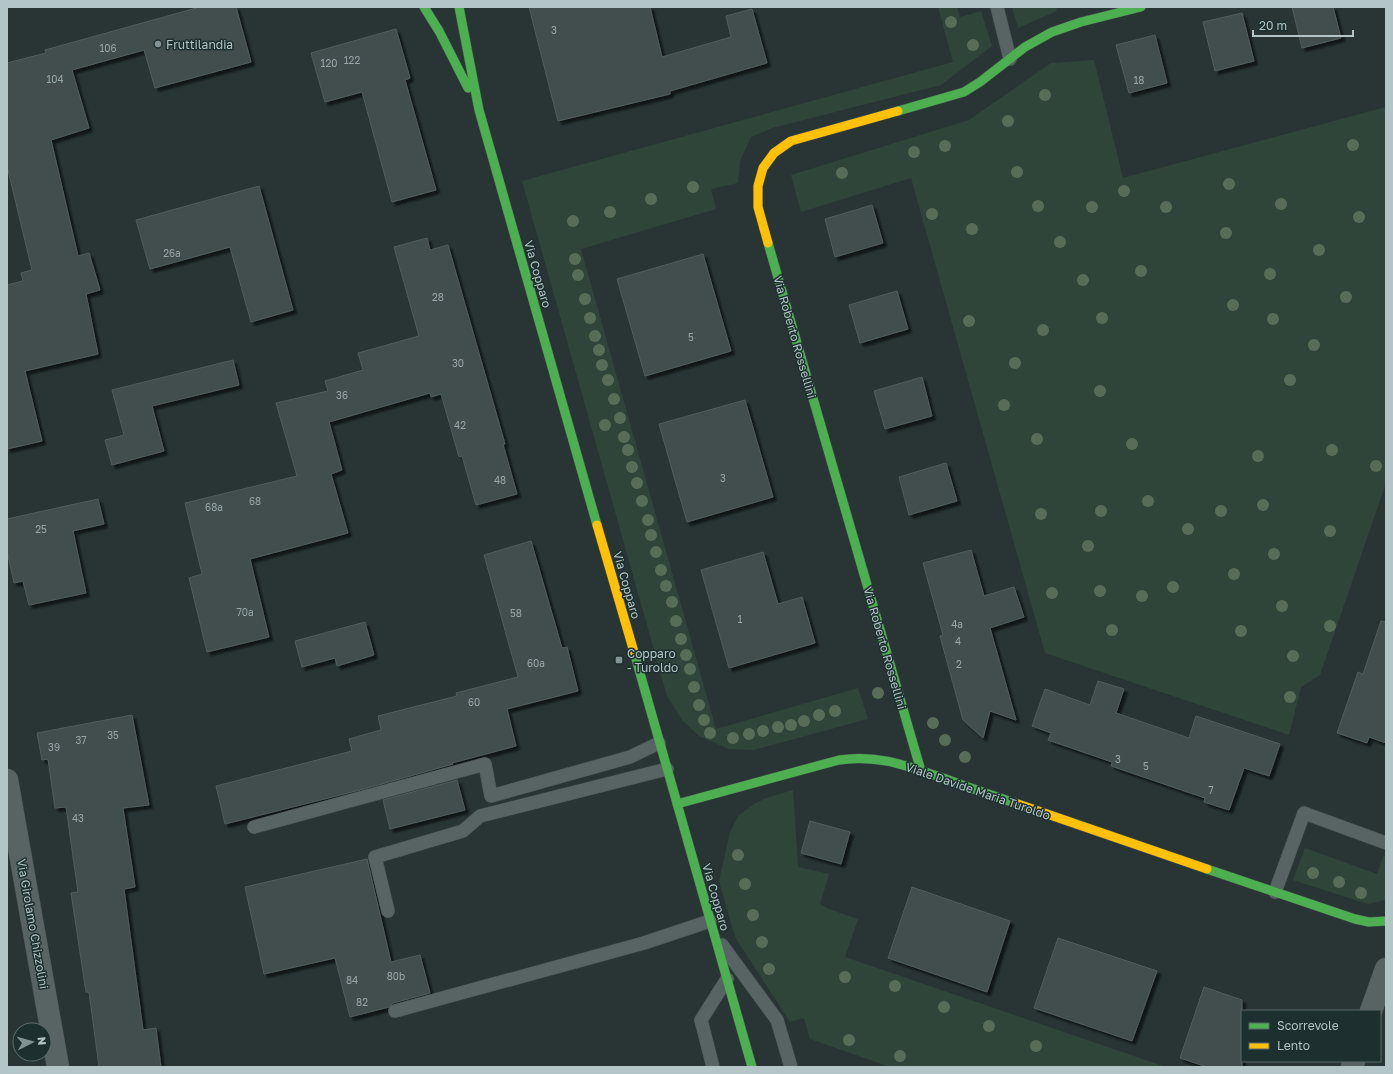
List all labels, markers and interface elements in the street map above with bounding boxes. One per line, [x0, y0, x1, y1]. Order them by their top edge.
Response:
scale bar [1253, 12, 1353, 38]
text: 20 m [1259, 18, 1287, 33]
house number: 3 [551, 24, 557, 36]
place label: Fruttilandia [166, 37, 233, 52]
marker: Fruttilandia [153, 39, 163, 49]
house number: 106 [99, 42, 117, 54]
house number: 122 [344, 54, 360, 66]
house number: 120 [321, 57, 337, 69]
house number: 104 [46, 73, 64, 85]
house number: 18 [1134, 74, 1144, 86]
street label: Via Copparo [521, 238, 555, 310]
house number: 26a [163, 247, 181, 259]
street label: Via Roberto Rossellini [770, 274, 820, 400]
house number: 28 [432, 291, 444, 303]
house number: 5 [688, 331, 694, 343]
house number: 30 [452, 357, 464, 369]
house number: 36 [336, 389, 348, 401]
house number: 42 [454, 419, 466, 431]
house number: 3 [720, 472, 726, 484]
house number: 48 [494, 474, 506, 486]
house number: 68 [249, 495, 261, 507]
house number: 68a [205, 501, 223, 513]
house number: 25 [35, 523, 47, 535]
street label: Via Copparo [610, 549, 644, 621]
street label: Via Roberto Rossellini [860, 585, 910, 711]
house number: 70a [236, 606, 254, 618]
house number: 58 [510, 607, 522, 619]
house number: 1 [738, 613, 743, 625]
house number: 4a [951, 618, 963, 630]
house number: 4 [955, 635, 961, 647]
place label: Copparo - Turoldo [627, 646, 678, 675]
marker: Copparo - Turoldo [614, 655, 624, 665]
house number: 60a [527, 657, 545, 669]
house number: 2 [956, 658, 962, 670]
house number: 60 [468, 696, 480, 708]
house number: 35 [107, 729, 119, 741]
house number: 37 [75, 734, 87, 746]
house number: 39 [48, 741, 60, 753]
house number: 3 [1115, 753, 1121, 765]
street label: Viale Davide Maria Turoldo [904, 759, 1052, 823]
house number: 5 [1143, 760, 1149, 772]
house number: 7 [1208, 784, 1214, 796]
house number: 43 [72, 812, 84, 824]
street label: Via Girolamo Chizzolini [14, 858, 52, 990]
street label: Via Copparo [699, 861, 733, 933]
house number: 80b [387, 970, 405, 982]
house number: 84 [346, 974, 358, 986]
house number: 82 [356, 996, 368, 1008]
legend [1241, 1010, 1381, 1062]
text: Scorrevole [1277, 1018, 1339, 1033]
north arrow [12, 1022, 52, 1062]
text: N [36, 1036, 49, 1046]
text: Lento [1277, 1038, 1310, 1053]

